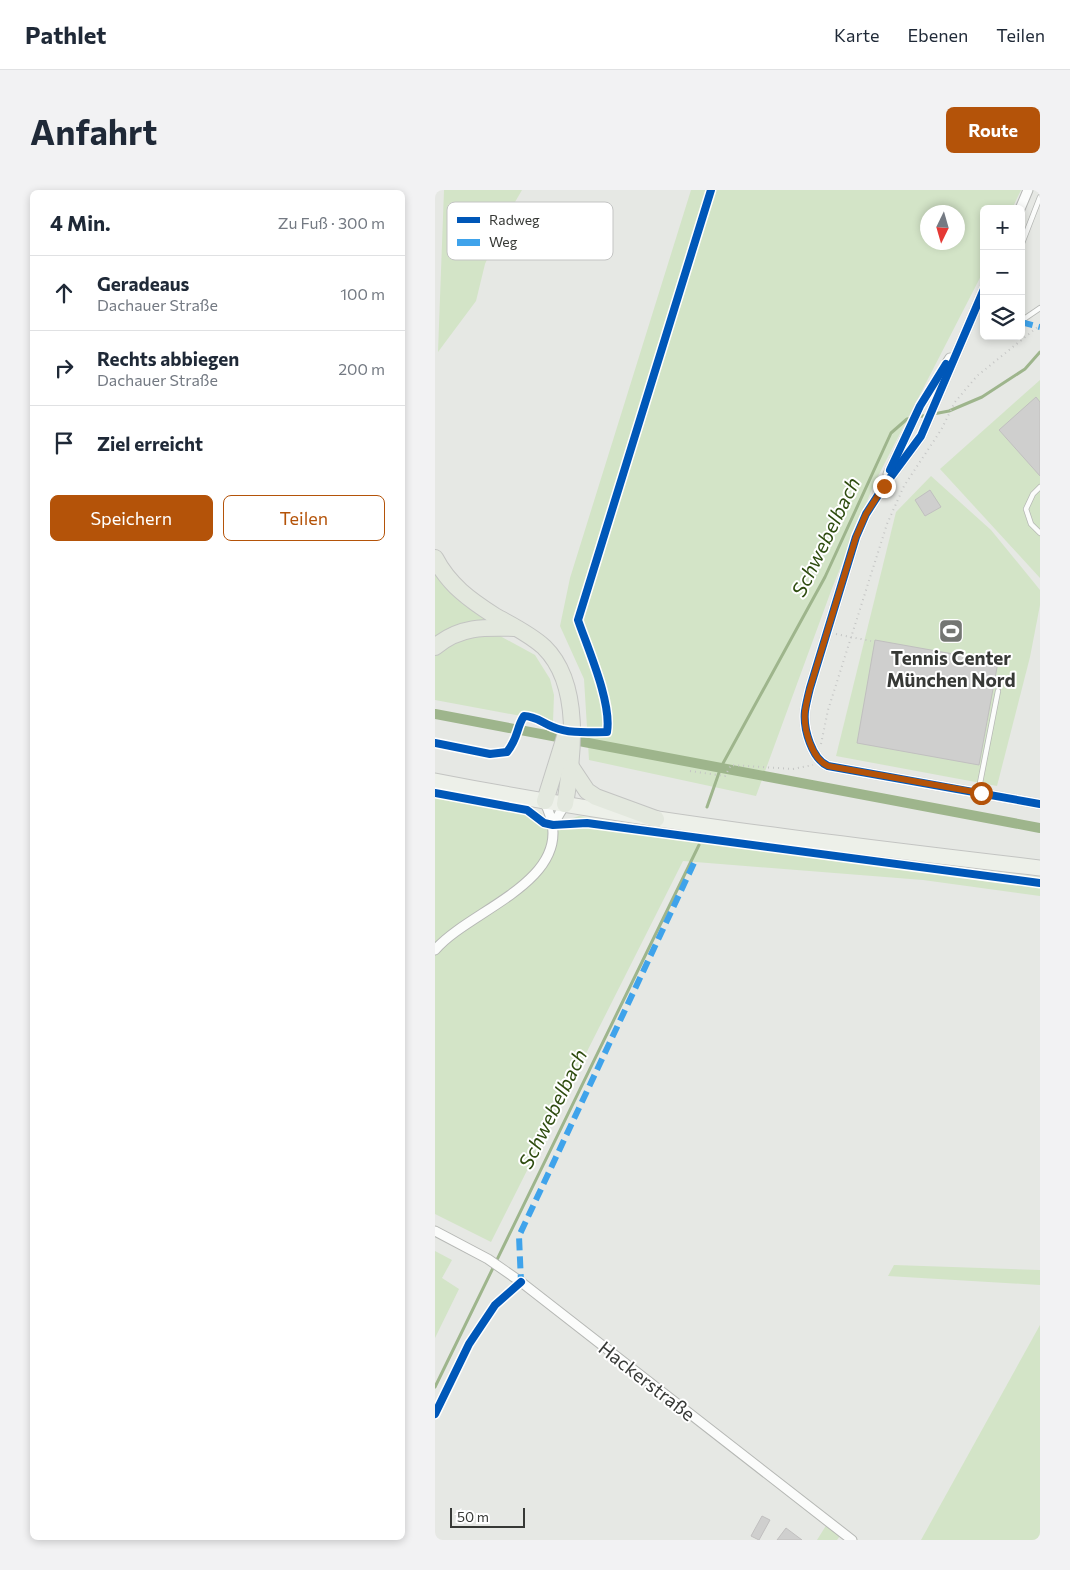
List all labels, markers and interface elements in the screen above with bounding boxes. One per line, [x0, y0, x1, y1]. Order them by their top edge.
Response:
text: Pathlet [25, 20, 106, 49]
text: Karte [834, 24, 879, 46]
text: Ebenen [907, 24, 968, 46]
text: Teilen [996, 24, 1045, 46]
button: Route [946, 107, 1040, 153]
text: Anfahrt [30, 109, 157, 152]
legend [447, 202, 613, 260]
north arrow [920, 205, 965, 250]
map controls [980, 205, 1025, 340]
button: + [980, 205, 1025, 250]
text: 4 Min. [50, 210, 111, 235]
text: Radweg [489, 211, 540, 228]
text: Zu Fuß · 300 m [278, 213, 385, 232]
text: Weg [489, 233, 518, 250]
button: − [980, 250, 1025, 295]
text: Geradeaus [97, 272, 189, 295]
icon: ahead [50, 279, 78, 307]
text: 100 m [340, 284, 385, 303]
text: Dachauer Straße [97, 295, 218, 314]
button: layers [980, 295, 1025, 340]
text: Rechts abbiegen [97, 347, 239, 370]
icon: right [50, 354, 78, 382]
text: 200 m [338, 359, 385, 378]
text: Dachauer Straße [97, 370, 218, 389]
icon: arrive [50, 429, 78, 457]
text: Ziel erreicht [97, 432, 203, 455]
water label: Schwebelbach [786, 473, 864, 600]
route end [873, 475, 896, 498]
button: Speichern [50, 495, 213, 541]
button: Teilen [223, 495, 385, 541]
sports icon: Tennis Center München Nord [938, 618, 964, 644]
place label: Tennis Center München Nord [886, 646, 1016, 691]
route start [970, 782, 993, 805]
water label: Schwebelbach [513, 1045, 591, 1172]
street label: Hackerstraße [595, 1336, 700, 1425]
scale bar [450, 1505, 525, 1528]
text: 50 m [457, 1508, 489, 1525]

